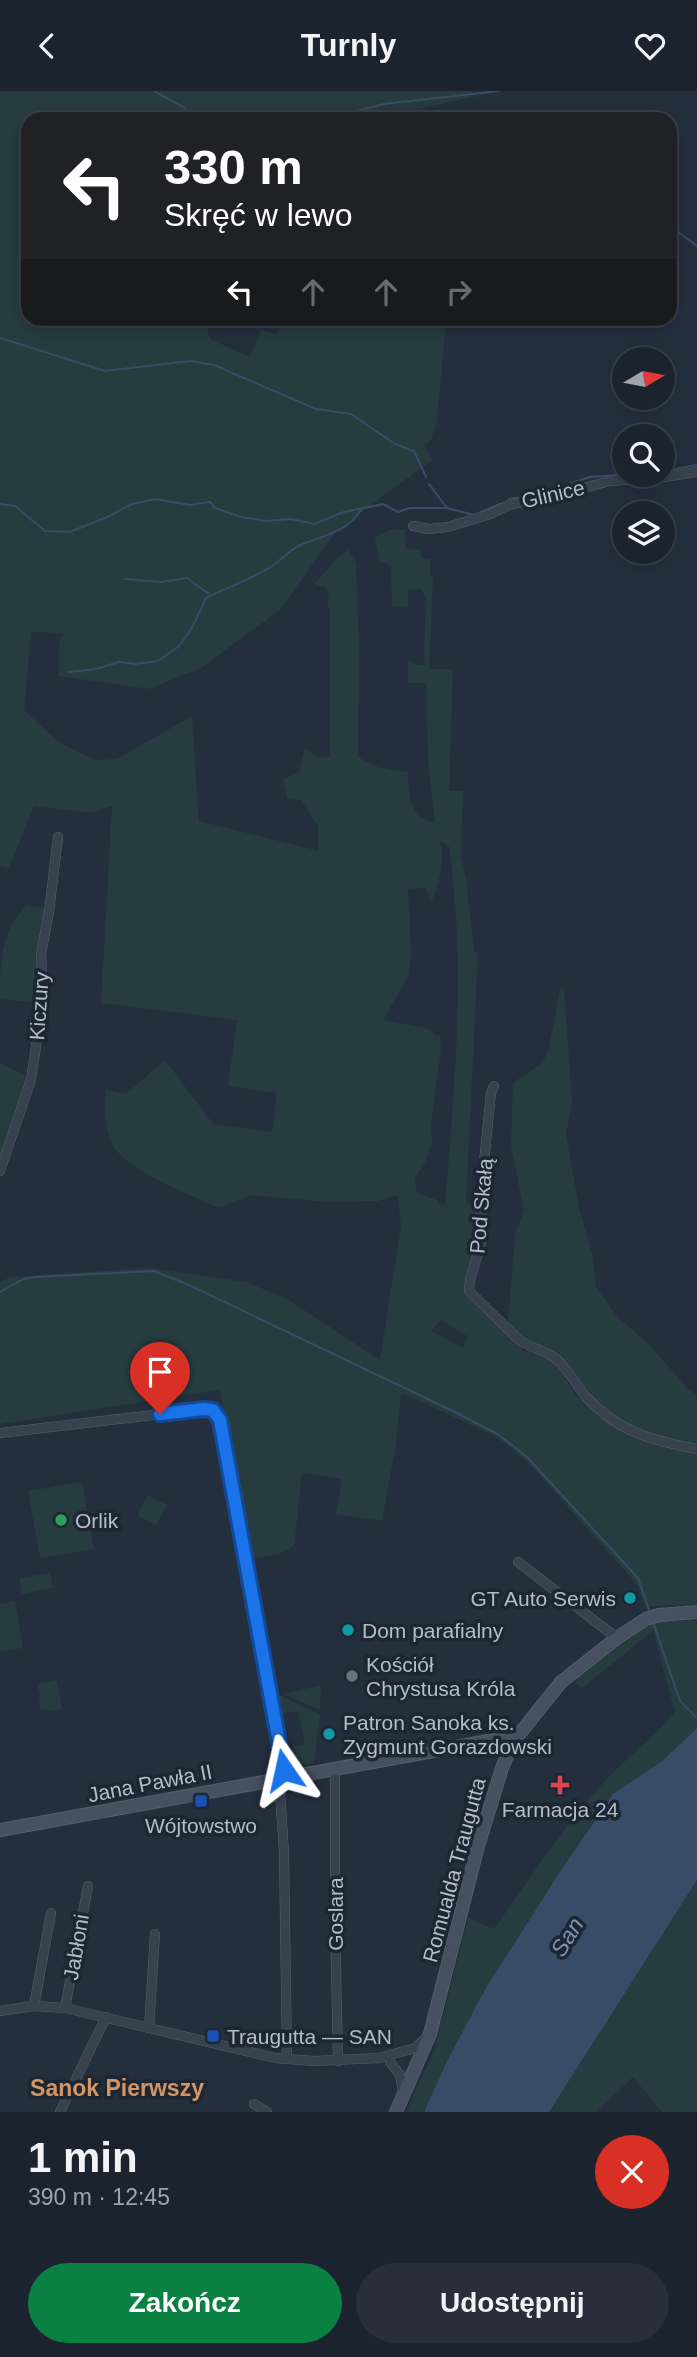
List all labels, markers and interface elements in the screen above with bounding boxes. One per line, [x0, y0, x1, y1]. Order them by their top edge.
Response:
icon: back [28, 27, 66, 65]
text: Turnly [301, 27, 396, 63]
icon: heart [631, 27, 669, 65]
icon: left [49, 140, 140, 231]
text: 330 m [164, 140, 303, 194]
text: Skręć w lewo [164, 197, 353, 233]
icon: left [221, 273, 259, 311]
icon: ahead [294, 273, 332, 311]
icon: ahead [367, 273, 405, 311]
icon: right [440, 273, 478, 311]
north arrow [612, 347, 676, 409]
map controls [612, 347, 675, 564]
button: search [612, 424, 675, 487]
street label: Glinice [519, 476, 587, 512]
button: layers [612, 501, 675, 564]
street label: Kiczury [25, 970, 53, 1041]
street label: Pod Skałą [465, 1157, 497, 1255]
pin [130, 1342, 190, 1414]
icon: arrive [141, 1353, 179, 1391]
place label: Orlik [75, 1509, 119, 1532]
marker: Orlik [53, 1512, 69, 1528]
place label: GT Auto Serwis [470, 1587, 616, 1610]
marker: GT Auto Serwis [622, 1590, 638, 1606]
place label: Dom parafialny [362, 1619, 504, 1642]
marker: Dom parafialny [340, 1622, 356, 1638]
place label: Kościół Chrystusa Króla [366, 1653, 516, 1700]
marker: Kościół Chrystusa Króla [344, 1668, 360, 1684]
place label: Patron Sanoka ks. Zygmunt Gorazdowski [343, 1711, 552, 1758]
marker: Patron Sanoka ks. Zygmunt Gorazdowski [321, 1726, 337, 1742]
position arrow [247, 1733, 321, 1807]
street label: Jana Pawła II [86, 1760, 214, 1806]
street label: Romualda Traugutta [418, 1775, 490, 1965]
marker: Farmacja 24 [552, 1777, 568, 1793]
marker: Wójtowstwo [193, 1793, 209, 1809]
place label: Farmacja 24 [502, 1798, 619, 1821]
place label: Wójtowstwo [145, 1814, 257, 1837]
street label: Goslara [324, 1877, 347, 1951]
street label: Jabłoni [59, 1912, 93, 1982]
water label: San [545, 1913, 589, 1961]
place label: Traugutta — SAN [227, 2025, 392, 2048]
marker: Traugutta — SAN [205, 2028, 221, 2044]
district label: Sanok Pierwszy [30, 2075, 204, 2101]
text: 1 min [28, 2134, 138, 2181]
button: close [595, 2135, 669, 2209]
text: 390 m · 12:45 [28, 2184, 170, 2210]
button: Zakończ [28, 2263, 342, 2343]
button: Udostępnij [356, 2263, 669, 2343]

